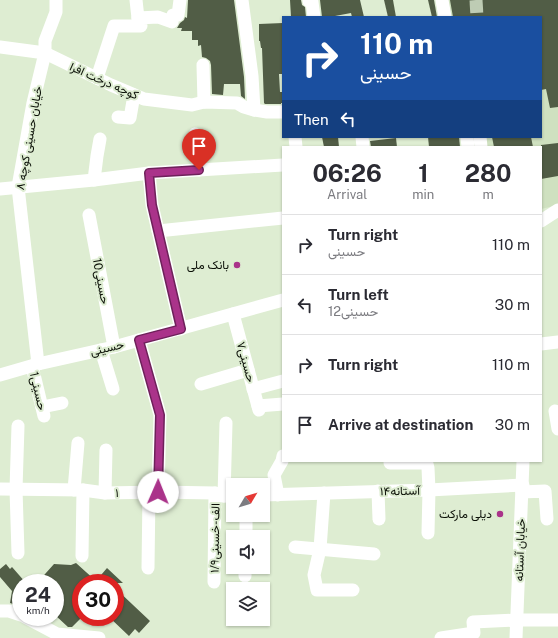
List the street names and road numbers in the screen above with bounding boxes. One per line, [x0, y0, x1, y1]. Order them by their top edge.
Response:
street label: کوچه درخت افرا [67, 60, 141, 103]
street label: خیابان حسینی کوچه ۸ [13, 85, 46, 191]
street label: حسینی10 [89, 257, 112, 305]
street label: حسینی [89, 337, 126, 360]
street label: حسینی۷ [233, 340, 258, 384]
street label: حسینی1 [26, 370, 49, 412]
street label: آستانه۱۴ [380, 484, 421, 498]
street label: ۱ [115, 486, 119, 500]
street label: الف-خسینی۱/۹ [207, 503, 224, 573]
street label: خیابان آستانه [512, 518, 528, 582]

